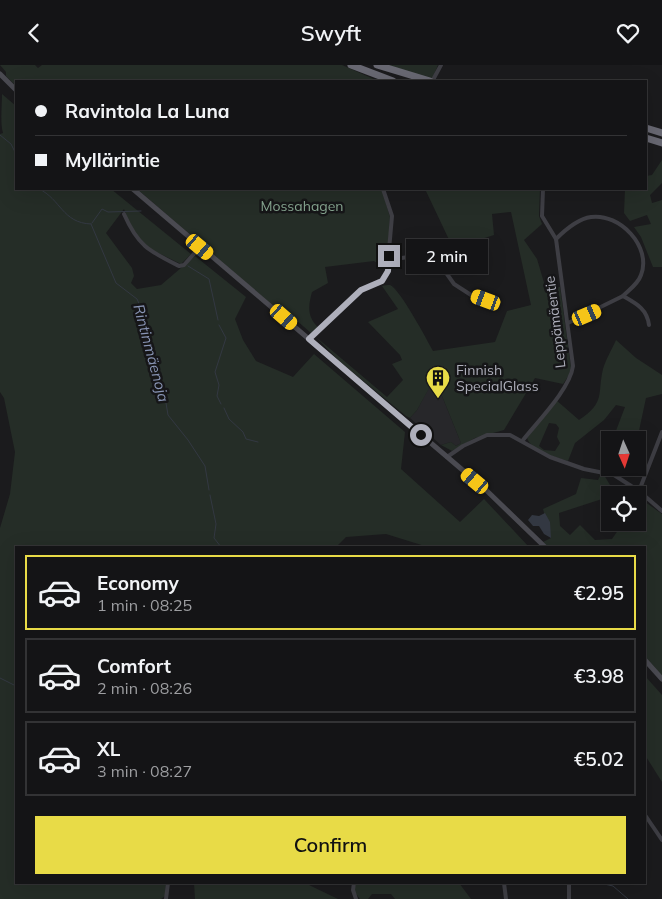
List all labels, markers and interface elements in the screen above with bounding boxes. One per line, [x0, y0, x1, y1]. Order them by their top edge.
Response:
icon: back [20, 19, 48, 47]
text: Swyft [301, 19, 361, 47]
icon: heart [614, 19, 642, 47]
text: Ravintola La Luna [65, 99, 230, 123]
text: Myllärintie [65, 148, 160, 172]
park label: Mossahagen [260, 197, 344, 215]
car [183, 232, 216, 262]
callout: 2 min [406, 239, 489, 273]
route end [378, 245, 400, 267]
text: 2 min [426, 246, 468, 266]
street label: Leppämäentie [540, 275, 570, 369]
car [469, 288, 502, 312]
car [267, 301, 300, 333]
water label: Rintinmäenoja [129, 302, 174, 404]
car [570, 302, 603, 328]
place label: Finnish SpecialGlass [456, 361, 539, 395]
building icon: Finnish SpecialGlass [425, 365, 451, 399]
route start [410, 424, 432, 446]
north arrow [601, 431, 646, 476]
map controls [601, 431, 646, 531]
car [458, 466, 491, 496]
button: locate [601, 486, 646, 531]
icon: car [37, 570, 82, 615]
text: Economy [97, 571, 179, 595]
text: €2.95 [574, 581, 624, 605]
text: 1 min · 08:25 [97, 595, 192, 615]
icon: car [37, 653, 82, 698]
text: Comfort [97, 654, 171, 678]
text: €3.98 [574, 664, 624, 688]
text: 2 min · 08:26 [97, 678, 192, 698]
icon: car [37, 736, 82, 781]
text: XL [97, 737, 120, 761]
text: €5.02 [574, 747, 624, 771]
text: 3 min · 08:27 [97, 761, 192, 781]
button: Confirm [35, 816, 626, 874]

